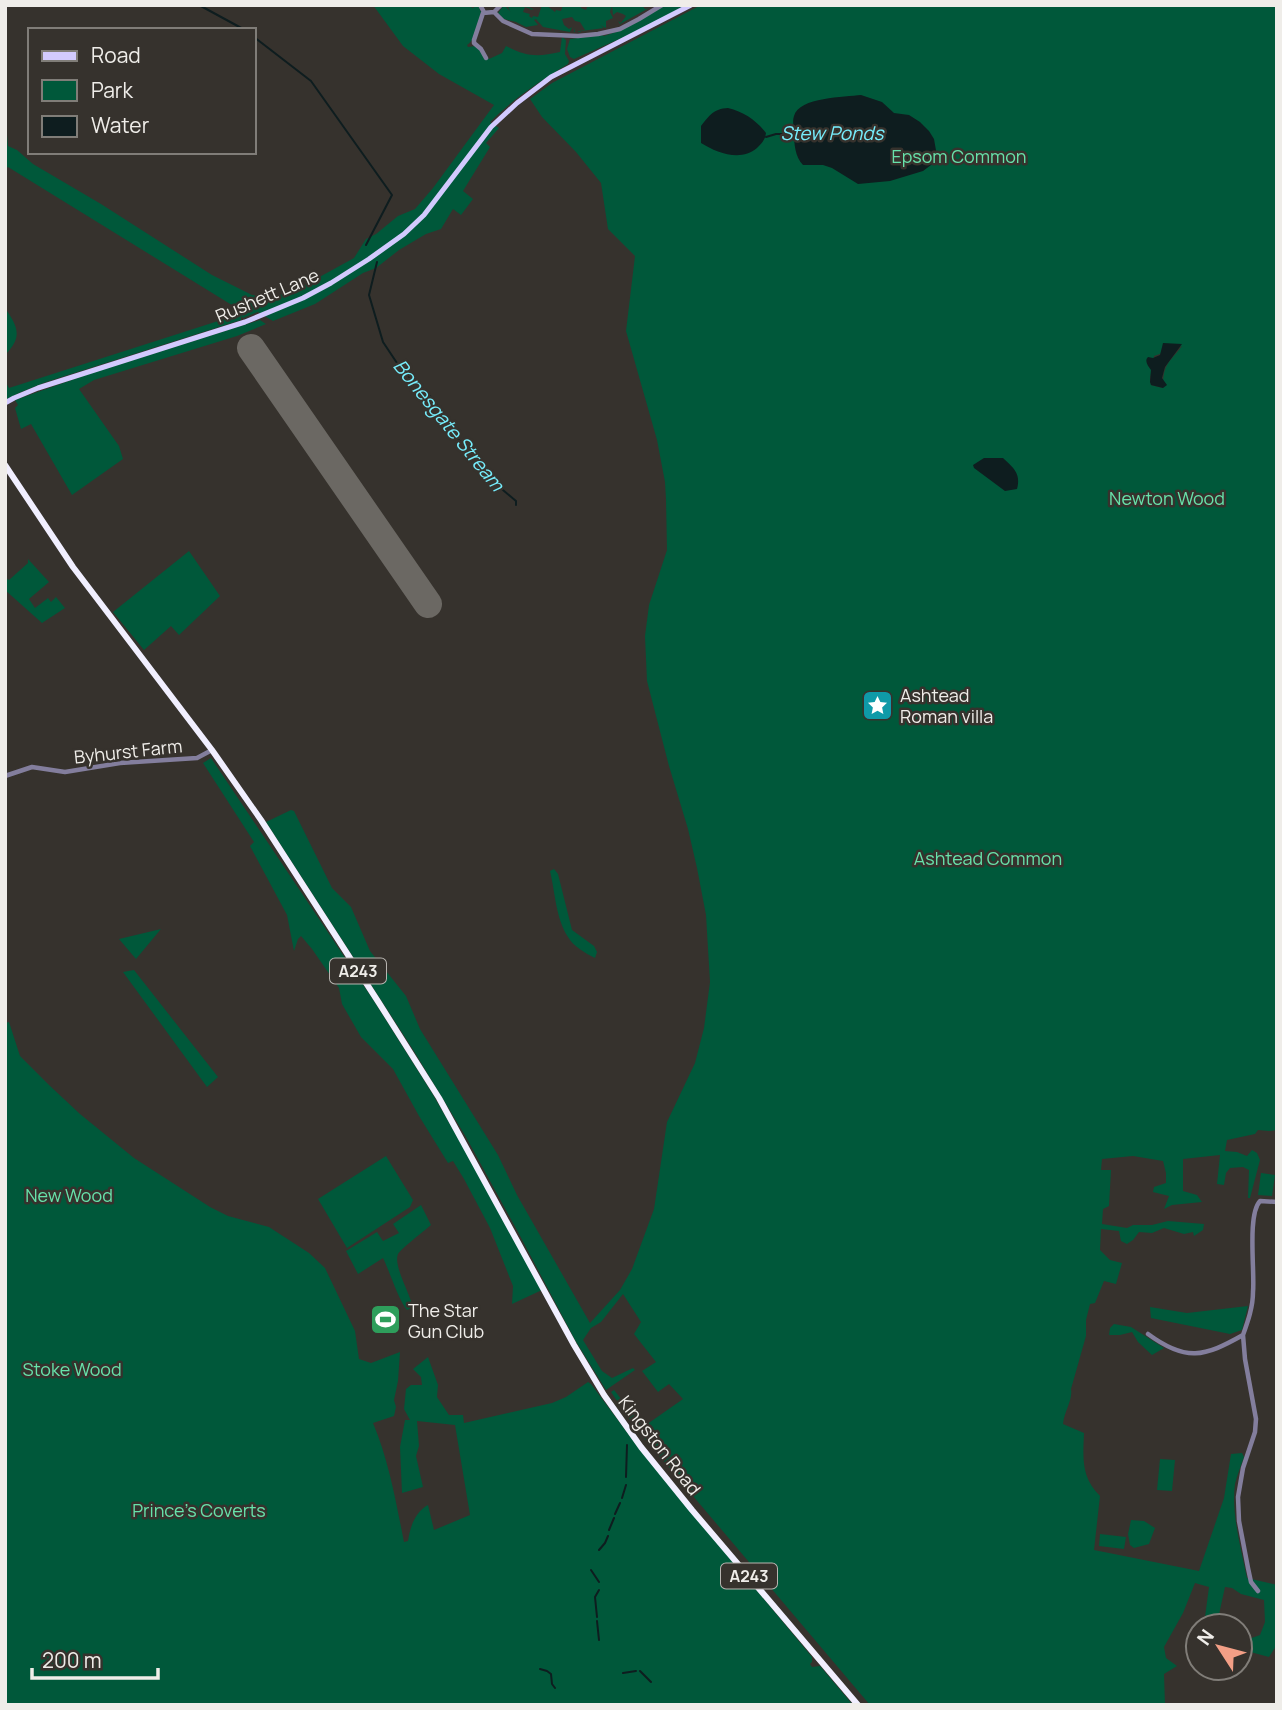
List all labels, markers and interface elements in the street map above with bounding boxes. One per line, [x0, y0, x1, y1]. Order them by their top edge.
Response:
legend [28, 28, 256, 154]
text: Road [91, 41, 141, 69]
text: Park [91, 76, 133, 104]
text: Water [91, 111, 150, 139]
water label: Stew Ponds [780, 120, 886, 146]
park label: Epsom Common [891, 144, 1027, 168]
street label: Rushett Lane [212, 262, 322, 328]
water label: Bonesgate Stream [388, 354, 511, 498]
park label: Newton Wood [1109, 486, 1225, 510]
place label: Ashtead Roman villa [900, 683, 993, 728]
place icon: Ashtead Roman villa [860, 688, 894, 722]
street label: Byhurst Farm [73, 733, 183, 769]
park label: Ashtead Common [914, 846, 1062, 870]
road number: A243 [330, 959, 386, 984]
park label: New Wood [25, 1183, 113, 1207]
place label: The Star Gun Club [408, 1298, 484, 1343]
sports icon: The Star Gun Club [368, 1303, 402, 1337]
park label: Stoke Wood [22, 1357, 122, 1381]
street label: Kingston Road [614, 1390, 706, 1500]
park label: Prince's Coverts [132, 1498, 266, 1522]
road number: A243 [721, 1564, 777, 1588]
north arrow [1184, 1612, 1254, 1682]
text: N [1191, 1624, 1220, 1650]
scale bar [32, 1636, 158, 1680]
text: 200 m [42, 1646, 102, 1674]

